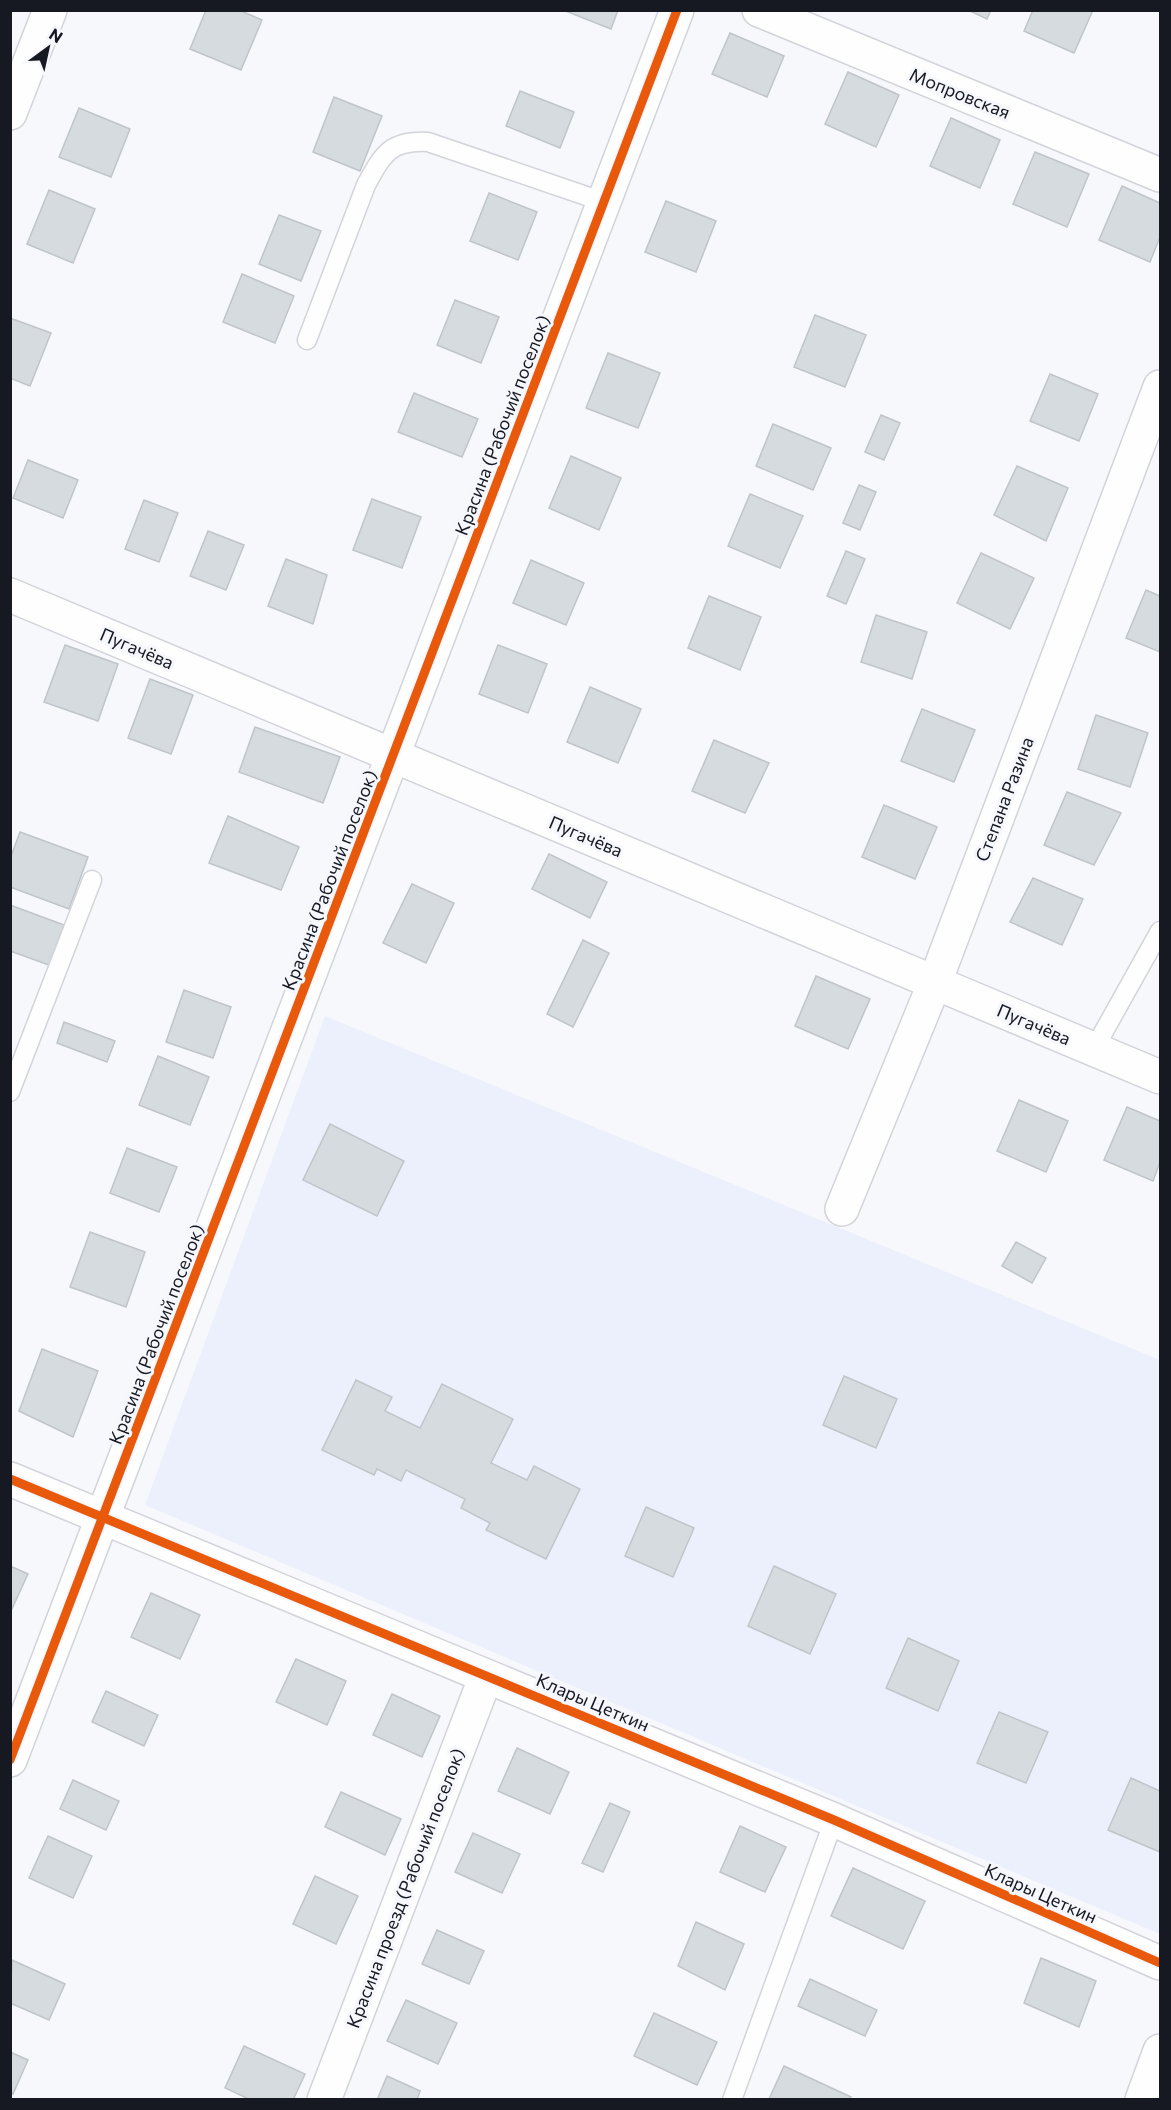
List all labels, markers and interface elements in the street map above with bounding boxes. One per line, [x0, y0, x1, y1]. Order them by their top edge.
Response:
north arrow [18, 18, 78, 78]
text: N [46, 24, 67, 46]
street label: Мопровская [907, 63, 1013, 123]
street label: Красина (Рабочий поселок) [450, 312, 554, 538]
street label: Пугачёва [97, 623, 177, 673]
street label: Степана Разина [970, 734, 1038, 864]
street label: Красина (Рабочий поселок) [277, 767, 381, 993]
street label: Пугачёва [546, 811, 626, 861]
street label: Пугачёва [994, 999, 1074, 1049]
street label: Красина (Рабочий поселок) [104, 1221, 208, 1447]
street label: Клары Цеткин [533, 1668, 653, 1736]
street label: Красина проезд (Рабочий поселок) [341, 1745, 469, 2031]
street label: Клары Цеткин [981, 1858, 1101, 1928]

